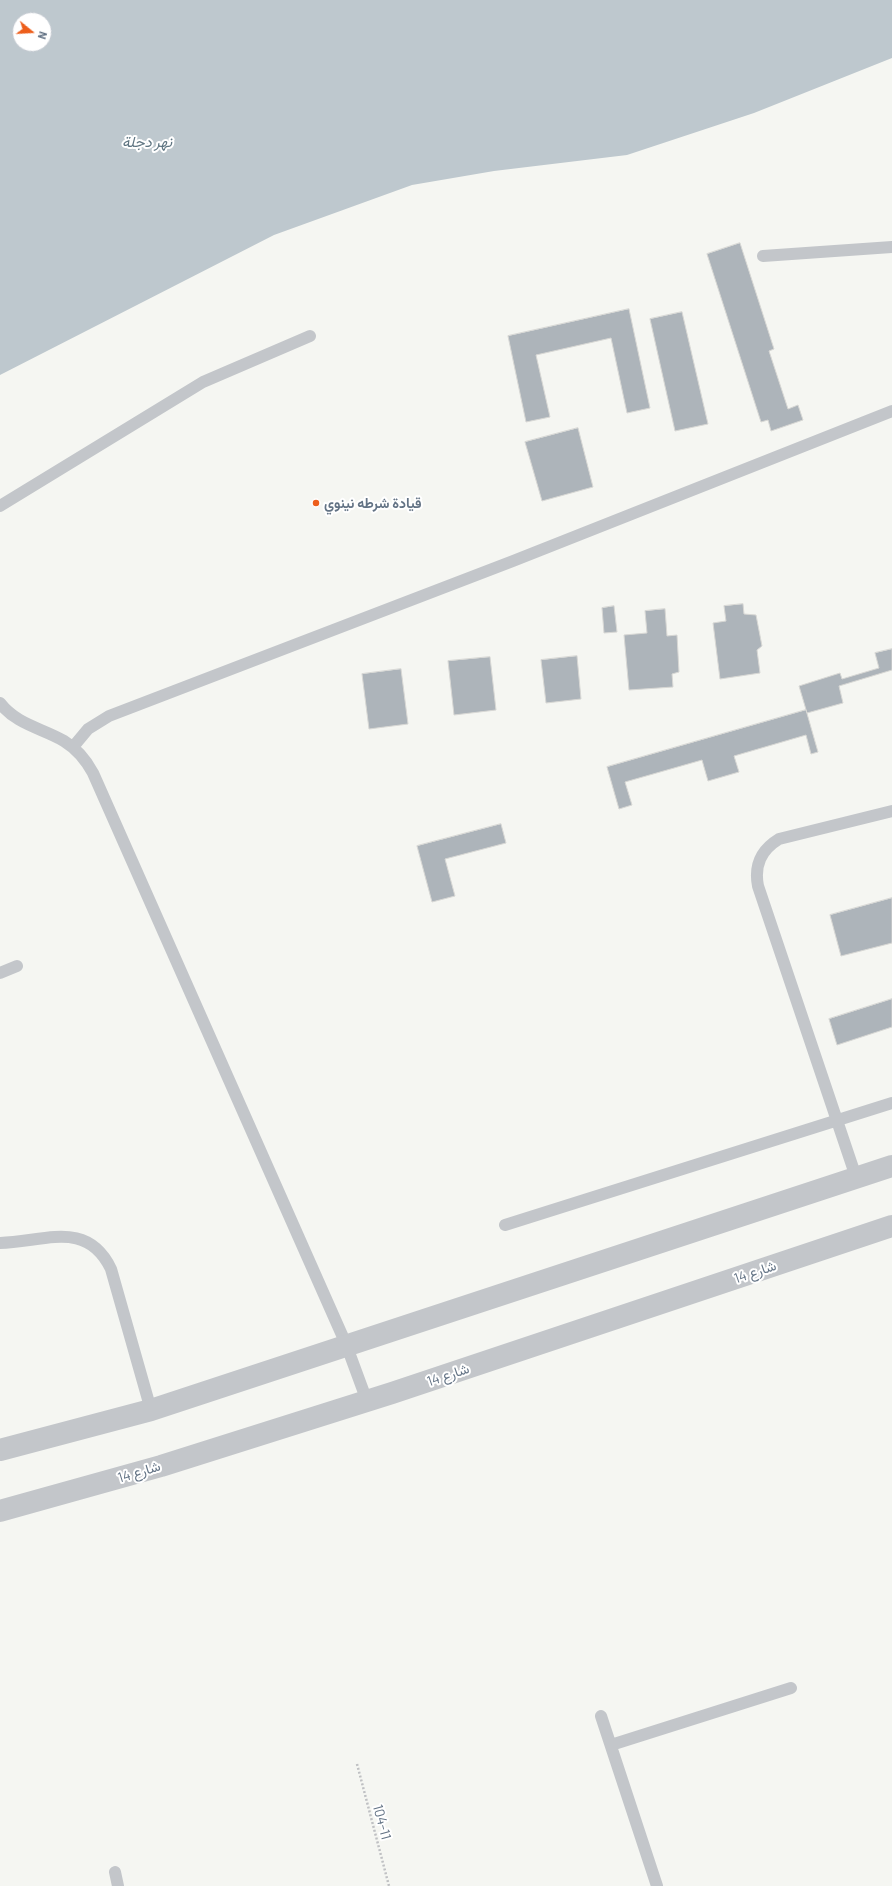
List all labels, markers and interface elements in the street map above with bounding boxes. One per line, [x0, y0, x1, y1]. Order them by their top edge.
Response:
north arrow [12, 12, 52, 52]
text: N [36, 30, 50, 41]
water label: نهر دجلة [122, 133, 172, 151]
place label: قيادة شرطه نينوي [324, 495, 422, 511]
marker: قيادة شرطه نينوي [311, 498, 321, 508]
street label: شارع 14 [732, 1257, 778, 1287]
street label: شارع 14 [425, 1360, 471, 1390]
street label: شارع 14 [116, 1458, 162, 1486]
street label: 104-11 [369, 1802, 395, 1842]

